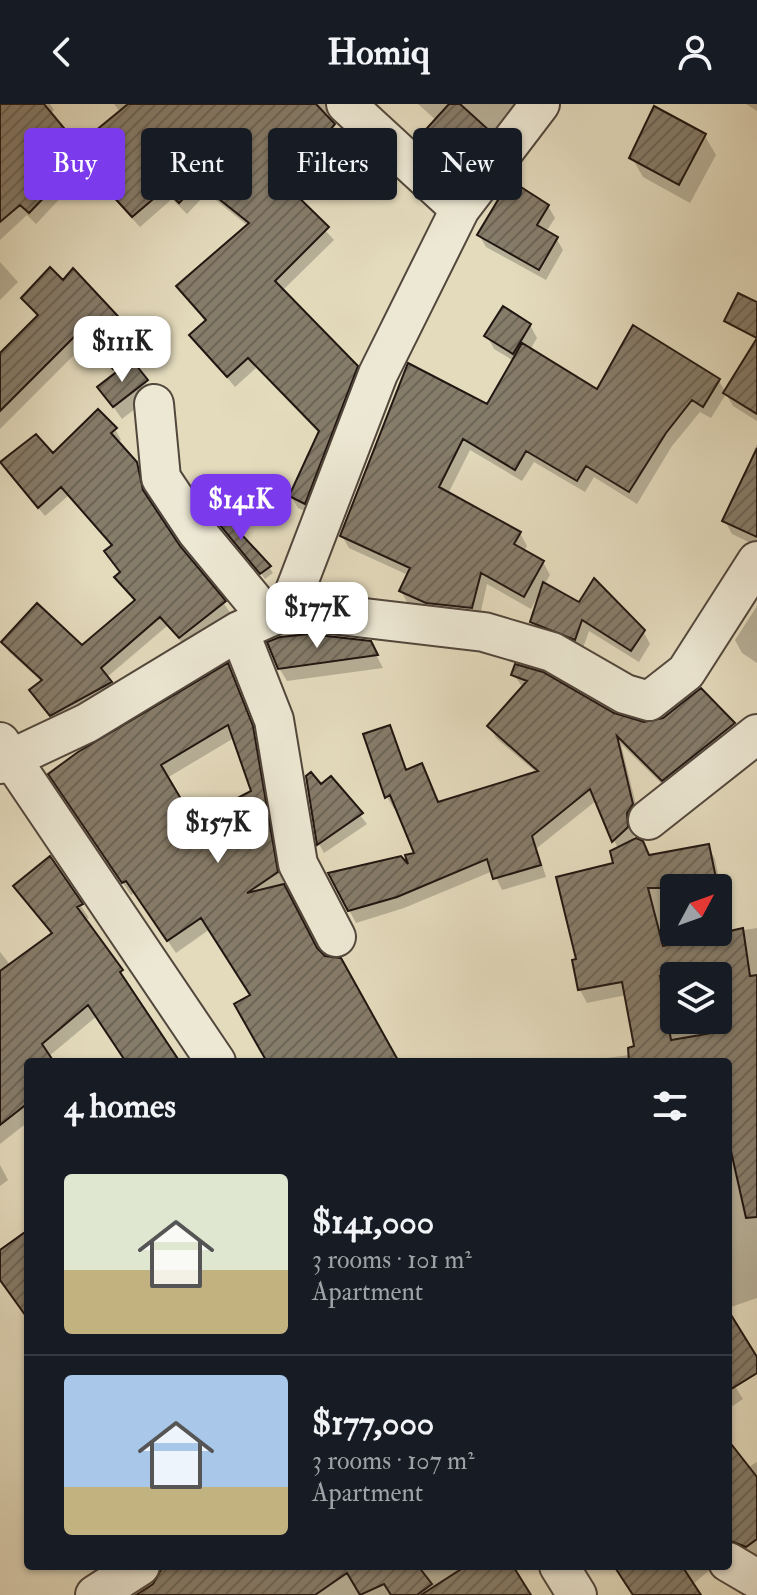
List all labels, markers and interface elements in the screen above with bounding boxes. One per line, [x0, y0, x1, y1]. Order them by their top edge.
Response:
icon: back [40, 30, 84, 74]
text: Homiq [327, 30, 430, 75]
icon: person [673, 30, 717, 74]
chip: Buy [24, 128, 125, 200]
chip: Rent [141, 128, 252, 200]
chip: Filters [268, 128, 397, 200]
chip: New [413, 128, 522, 200]
pin: $111K [66, 316, 178, 384]
text: $111K [92, 326, 152, 358]
pin: $141K [185, 474, 297, 542]
text: $141K [208, 484, 274, 516]
pin: $177K [261, 582, 373, 650]
text: $177K [284, 592, 350, 624]
pin: $157K [162, 797, 274, 865]
text: $157K [185, 807, 251, 839]
north arrow [660, 874, 732, 946]
map controls [660, 874, 732, 1034]
button: layers [660, 962, 732, 1034]
icon: filters [648, 1084, 692, 1128]
text: 4 homes [64, 1085, 176, 1128]
text: $141,000 [312, 1201, 434, 1244]
icon: home [128, 1206, 224, 1302]
text: 3 rooms · 101 m² [312, 1244, 472, 1276]
text: Apartment [312, 1276, 423, 1308]
text: $177,000 [312, 1402, 434, 1445]
icon: home [128, 1407, 224, 1503]
text: 3 rooms · 107 m² [312, 1445, 475, 1477]
text: Apartment [312, 1477, 423, 1509]

